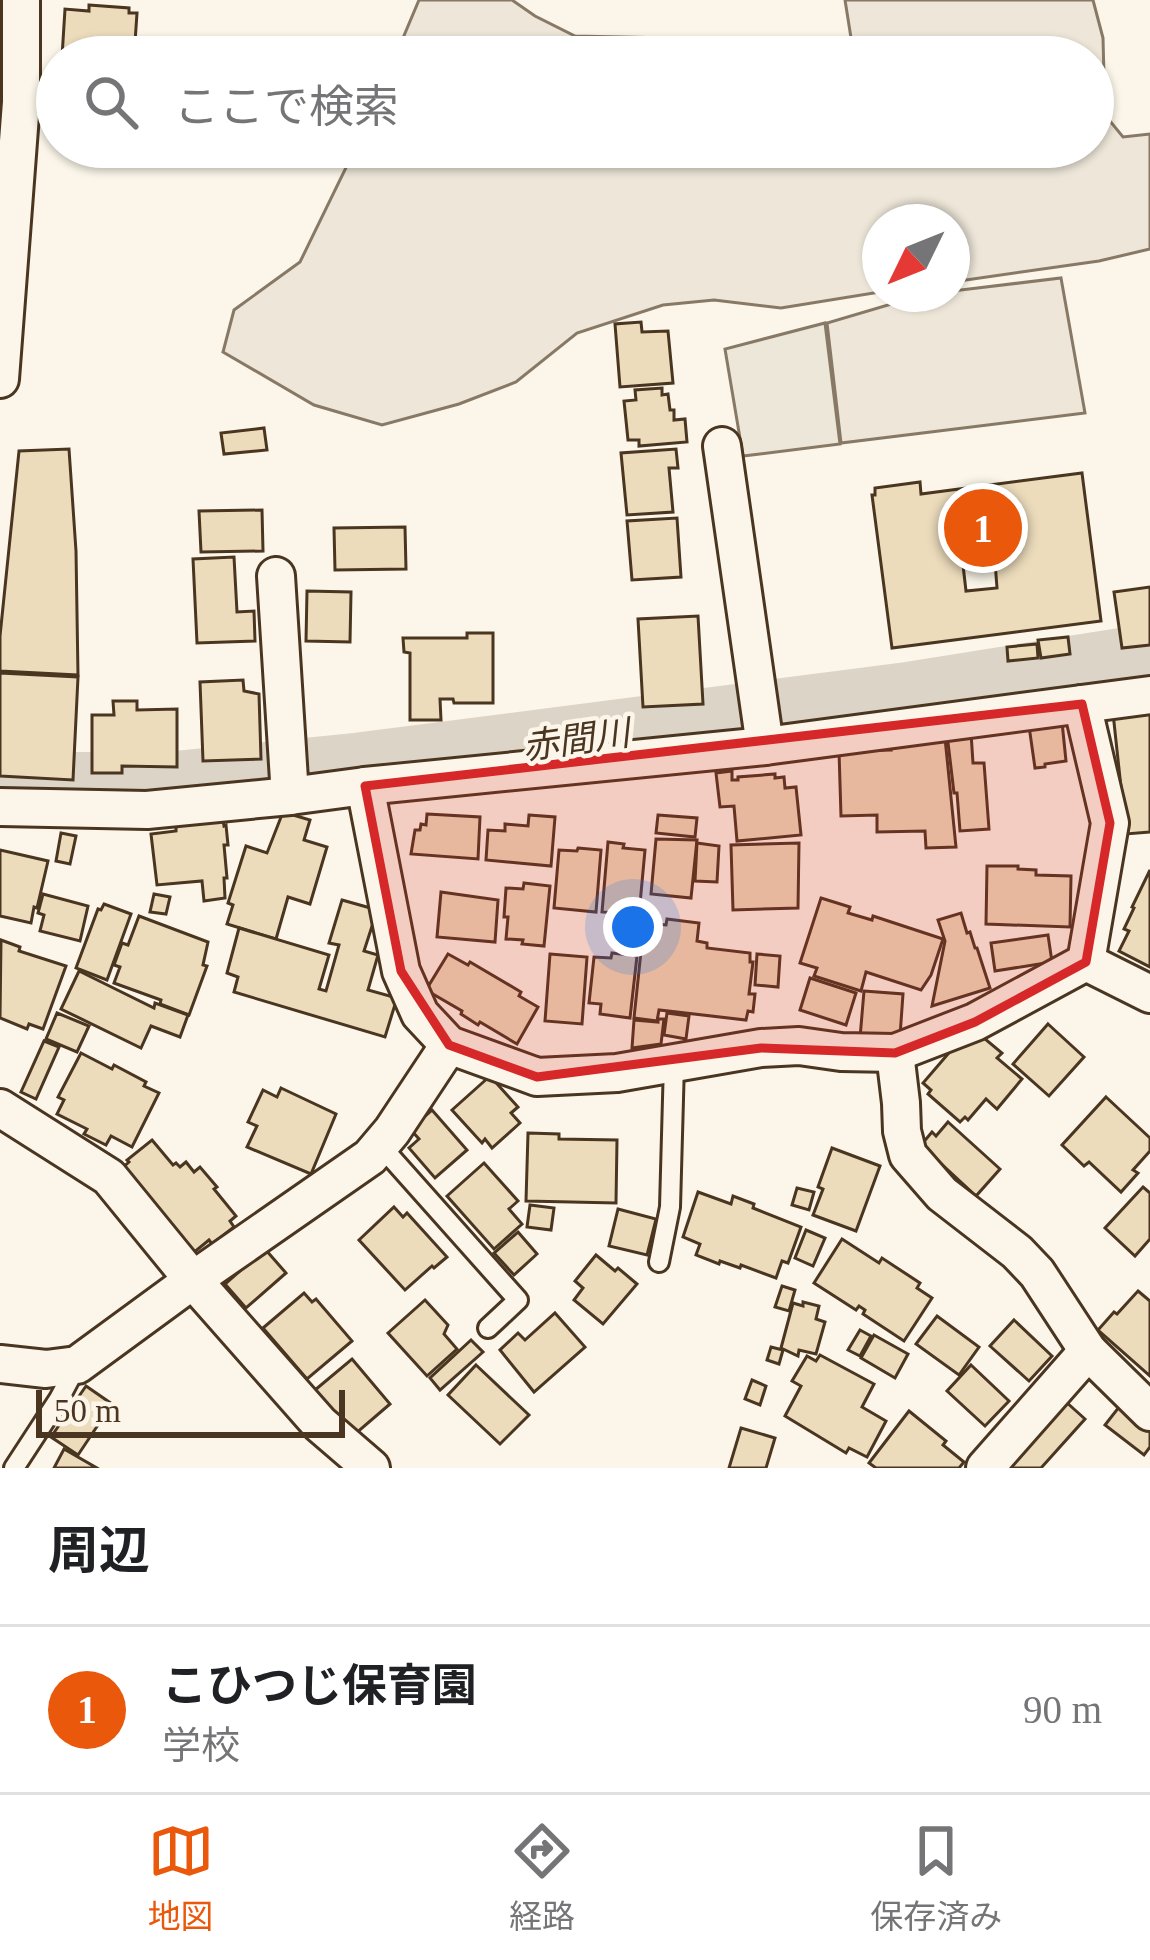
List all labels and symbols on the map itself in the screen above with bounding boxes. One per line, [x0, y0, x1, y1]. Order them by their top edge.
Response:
north arrow [862, 204, 970, 312]
pin: 1 [944, 483, 1022, 573]
water label: 赤間川 [520, 712, 636, 767]
your location [603, 897, 663, 957]
scale bar [36, 1384, 345, 1437]

